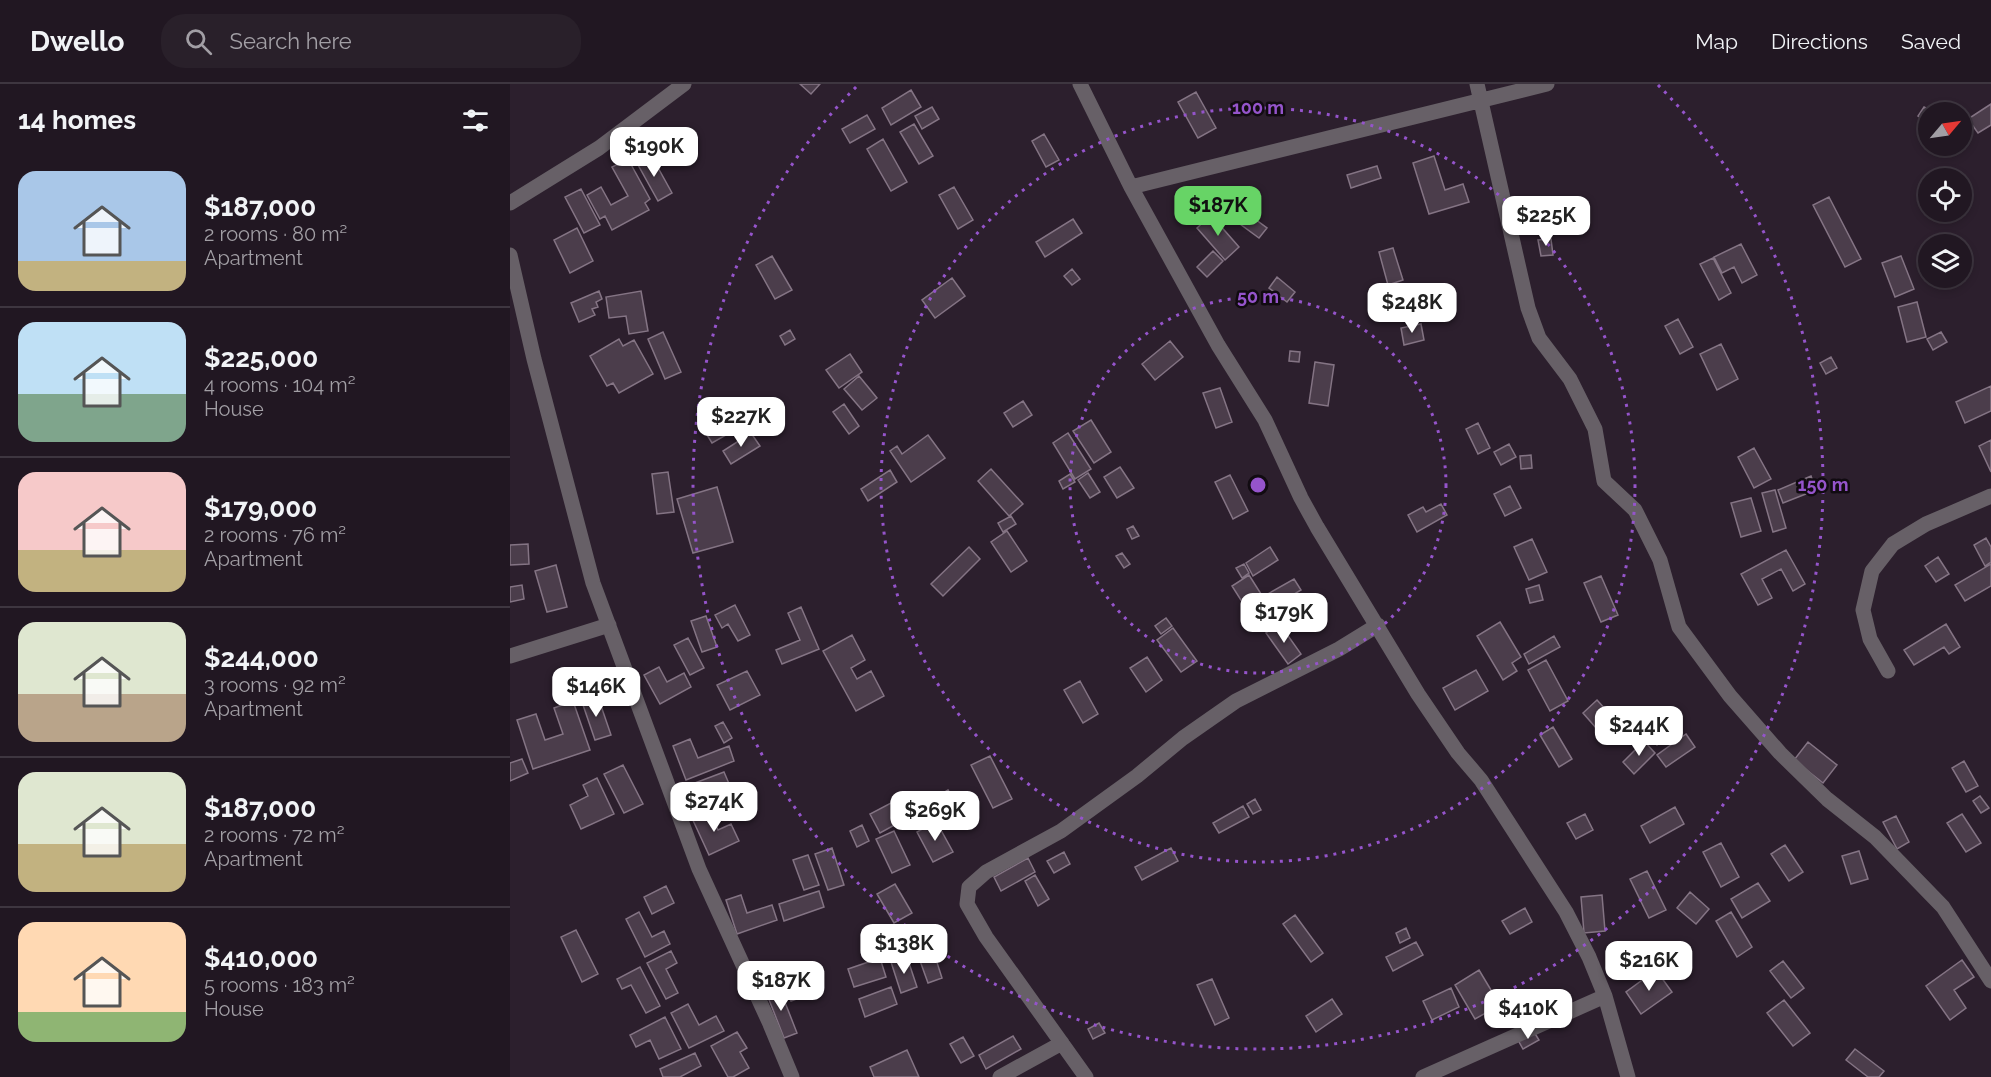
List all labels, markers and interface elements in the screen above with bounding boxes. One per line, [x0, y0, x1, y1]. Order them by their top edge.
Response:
search box [161, 14, 581, 68]
text: Dwello [30, 25, 125, 58]
icon: search [182, 25, 215, 58]
text: Search here [230, 28, 352, 54]
text: Map [1695, 29, 1738, 54]
text: Directions [1771, 29, 1868, 54]
text: Saved [1901, 29, 1961, 54]
text: 100 m [1232, 97, 1284, 118]
north arrow [1918, 102, 1972, 156]
map controls [1918, 102, 1972, 288]
icon: filters [459, 104, 492, 137]
text: 14 homes [18, 105, 136, 135]
pin: $190K [612, 127, 696, 178]
text: $190K [624, 134, 684, 158]
button: locate [1918, 168, 1972, 222]
pin: $187K [1176, 186, 1260, 237]
text: $187,000 [204, 192, 316, 222]
text: $187K [1188, 193, 1248, 217]
icon: home [66, 195, 138, 267]
pin: $225K [1504, 196, 1588, 247]
text: $225K [1516, 203, 1576, 227]
text: 2 rooms · 80 m² [204, 222, 347, 246]
button: layers [1918, 234, 1972, 288]
text: Apartment [204, 246, 303, 270]
pin: $248K [1370, 283, 1454, 334]
text: 50 m [1237, 286, 1279, 307]
text: $248K [1382, 290, 1442, 314]
text: $225,000 [204, 343, 318, 373]
icon: home [66, 346, 138, 418]
text: 4 rooms · 104 m² [204, 373, 356, 397]
text: House [204, 397, 264, 421]
pin: $227K [699, 397, 783, 448]
text: $227K [711, 404, 771, 428]
text: 150 m [1798, 474, 1849, 495]
centre of rings [1248, 475, 1268, 495]
text: $179,000 [204, 493, 317, 523]
icon: home [66, 496, 138, 568]
text: 2 rooms · 76 m² [204, 523, 346, 547]
text: Apartment [204, 547, 303, 571]
pin: $179K [1242, 593, 1326, 644]
text: $179K [1255, 600, 1313, 624]
text: $244,000 [204, 643, 319, 673]
icon: home [66, 646, 138, 718]
pin: $146K [554, 667, 638, 718]
text: 3 rooms · 92 m² [204, 673, 346, 697]
text: $146K [566, 674, 626, 698]
text: Apartment [204, 697, 303, 721]
pin: $244K [1597, 706, 1681, 757]
text: $244K [1609, 713, 1669, 737]
pin: $274K [672, 782, 756, 833]
text: $274K [684, 789, 744, 813]
pin: $269K [893, 791, 977, 842]
text: $187,000 [204, 793, 316, 823]
icon: home [66, 796, 138, 868]
text: $269K [904, 798, 966, 822]
text: 2 rooms · 72 m² [204, 823, 344, 847]
text: Apartment [204, 847, 303, 871]
pin: $138K [862, 924, 946, 975]
text: $138K [874, 931, 934, 955]
pin: $216K [1607, 941, 1691, 992]
text: $410,000 [204, 943, 318, 973]
icon: home [66, 946, 138, 1018]
text: $216K [1619, 948, 1679, 972]
pin: $187K [739, 961, 823, 1012]
text: $187K [751, 968, 811, 992]
text: 5 rooms · 183 m² [204, 973, 355, 997]
pin: $410K [1486, 989, 1570, 1040]
text: $410K [1498, 996, 1558, 1020]
text: House [204, 997, 264, 1021]

